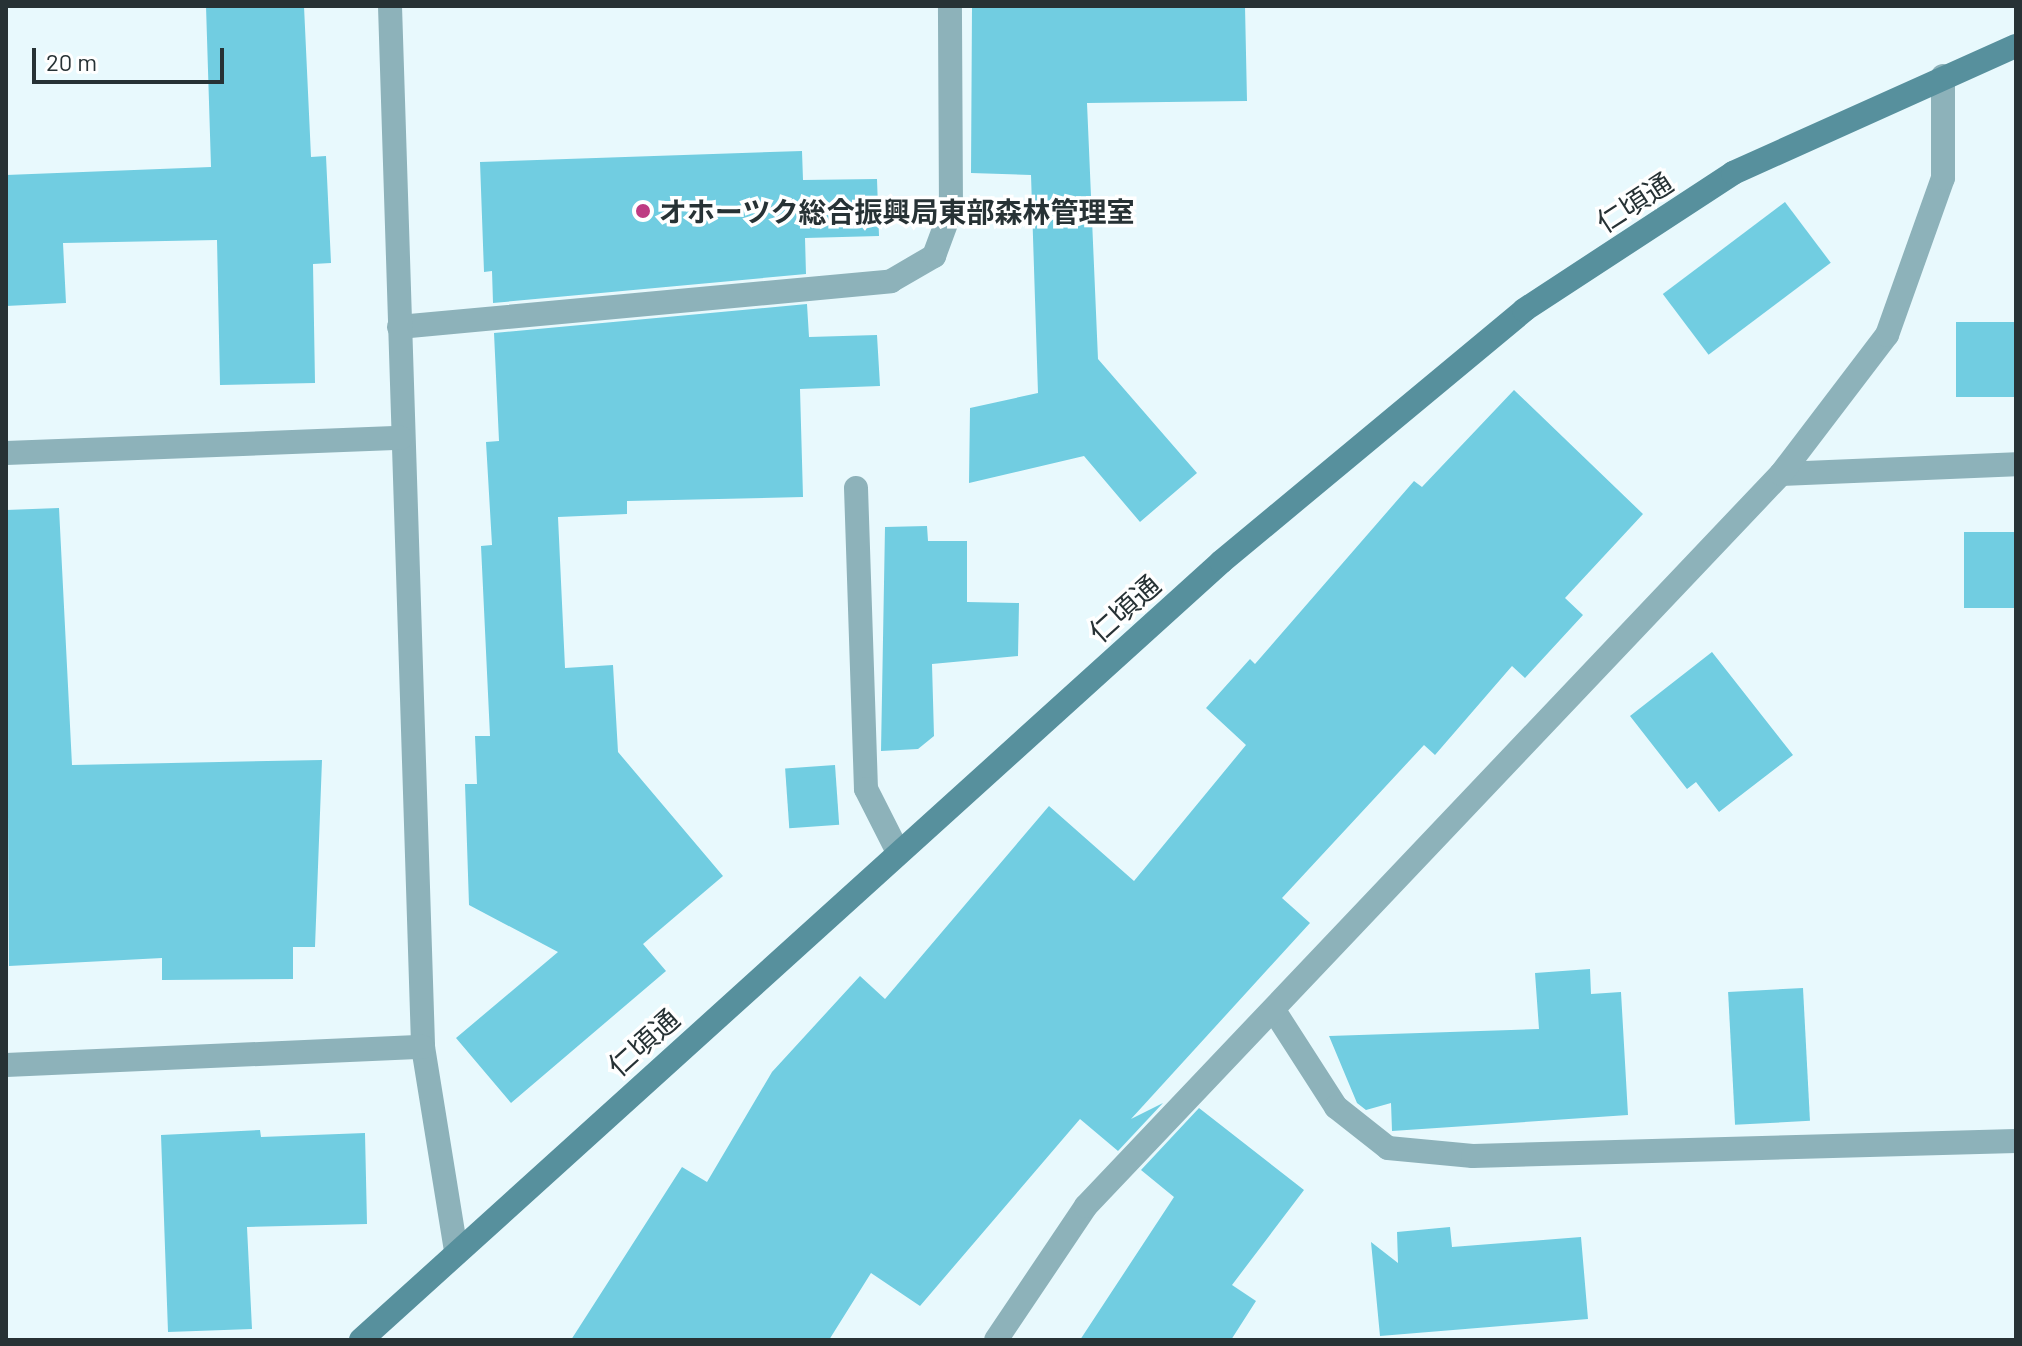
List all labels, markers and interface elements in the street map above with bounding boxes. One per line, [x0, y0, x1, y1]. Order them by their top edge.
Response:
scale bar [36, 32, 228, 82]
text: 20 m [46, 47, 97, 76]
street label: 仁頃通 [1590, 165, 1678, 239]
place label: オホーツク総合振興局東部森林管理室 [659, 194, 1135, 228]
marker: オホーツク総合振興局東部森林管理室 [634, 202, 652, 220]
street label: 仁頃通 [1082, 567, 1166, 649]
street label: 仁頃通 [601, 1001, 685, 1083]

